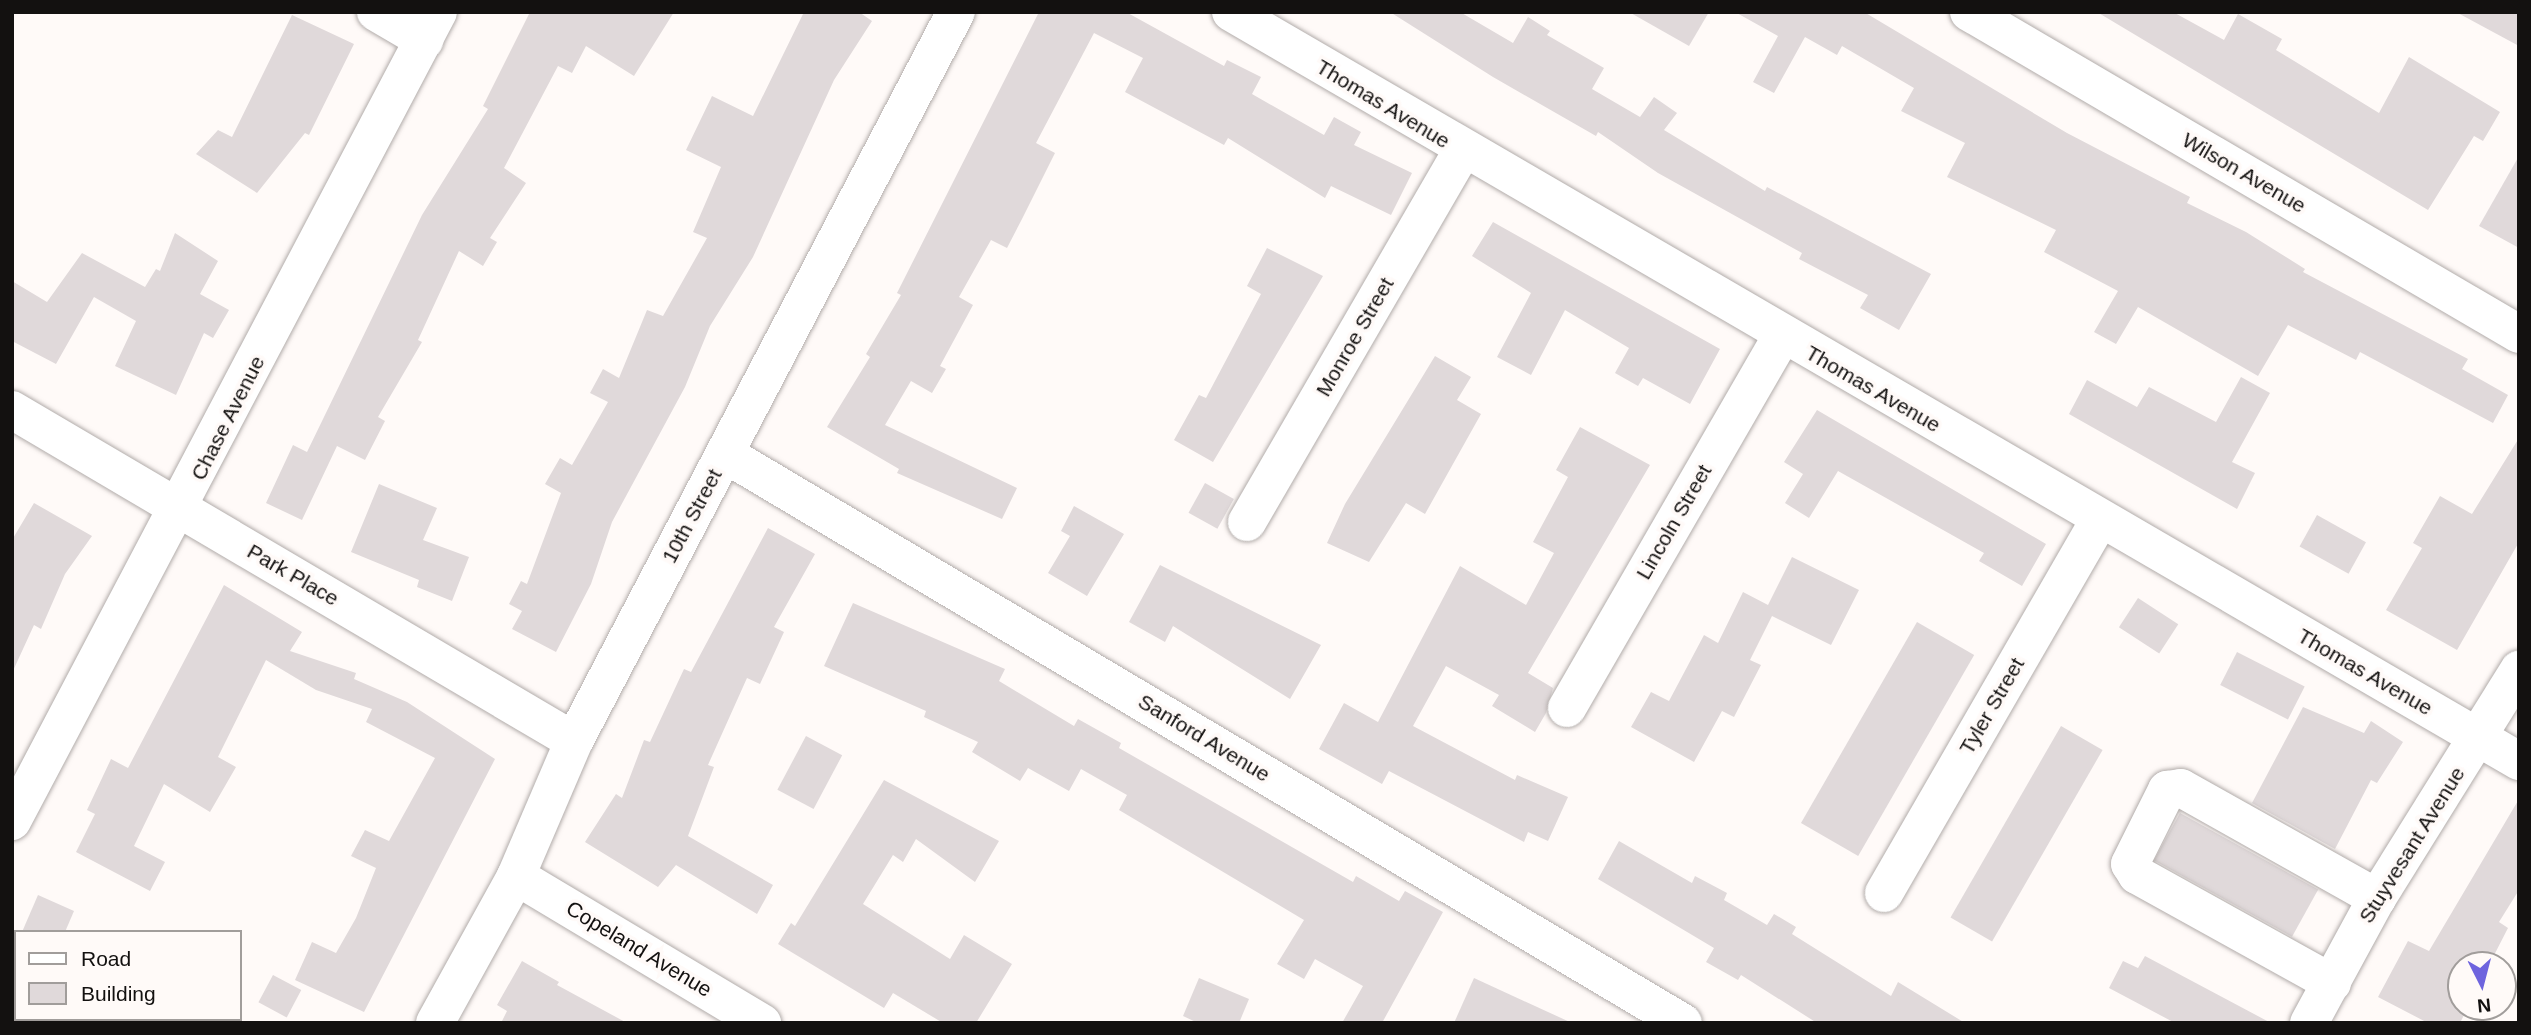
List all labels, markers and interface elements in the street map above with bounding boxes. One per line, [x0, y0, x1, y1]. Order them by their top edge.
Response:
street label: Thomas Avenue [1311, 54, 1455, 154]
street label: Wilson Avenue [2177, 127, 2311, 219]
street label: Monroe Street [1311, 273, 1399, 401]
street label: Thomas Avenue [1801, 340, 1945, 438]
street label: Chase Avenue [186, 351, 270, 485]
street label: Lincoln Street [1631, 460, 1717, 584]
street label: 10th Street [657, 465, 727, 567]
street label: Park Place [243, 539, 343, 611]
street label: Thomas Avenue [2293, 623, 2437, 721]
street label: Tyler Street [1954, 653, 2030, 759]
street label: Sanford Avenue [1133, 689, 1275, 787]
street label: Stuyvesant Avenue [2353, 762, 2471, 928]
street label: Copeland Avenue [561, 895, 717, 1003]
legend [14, 930, 242, 1021]
text: Road [81, 947, 131, 970]
north arrow [2447, 951, 2517, 1021]
text: Building [81, 982, 156, 1005]
text: N [2476, 994, 2492, 1017]

